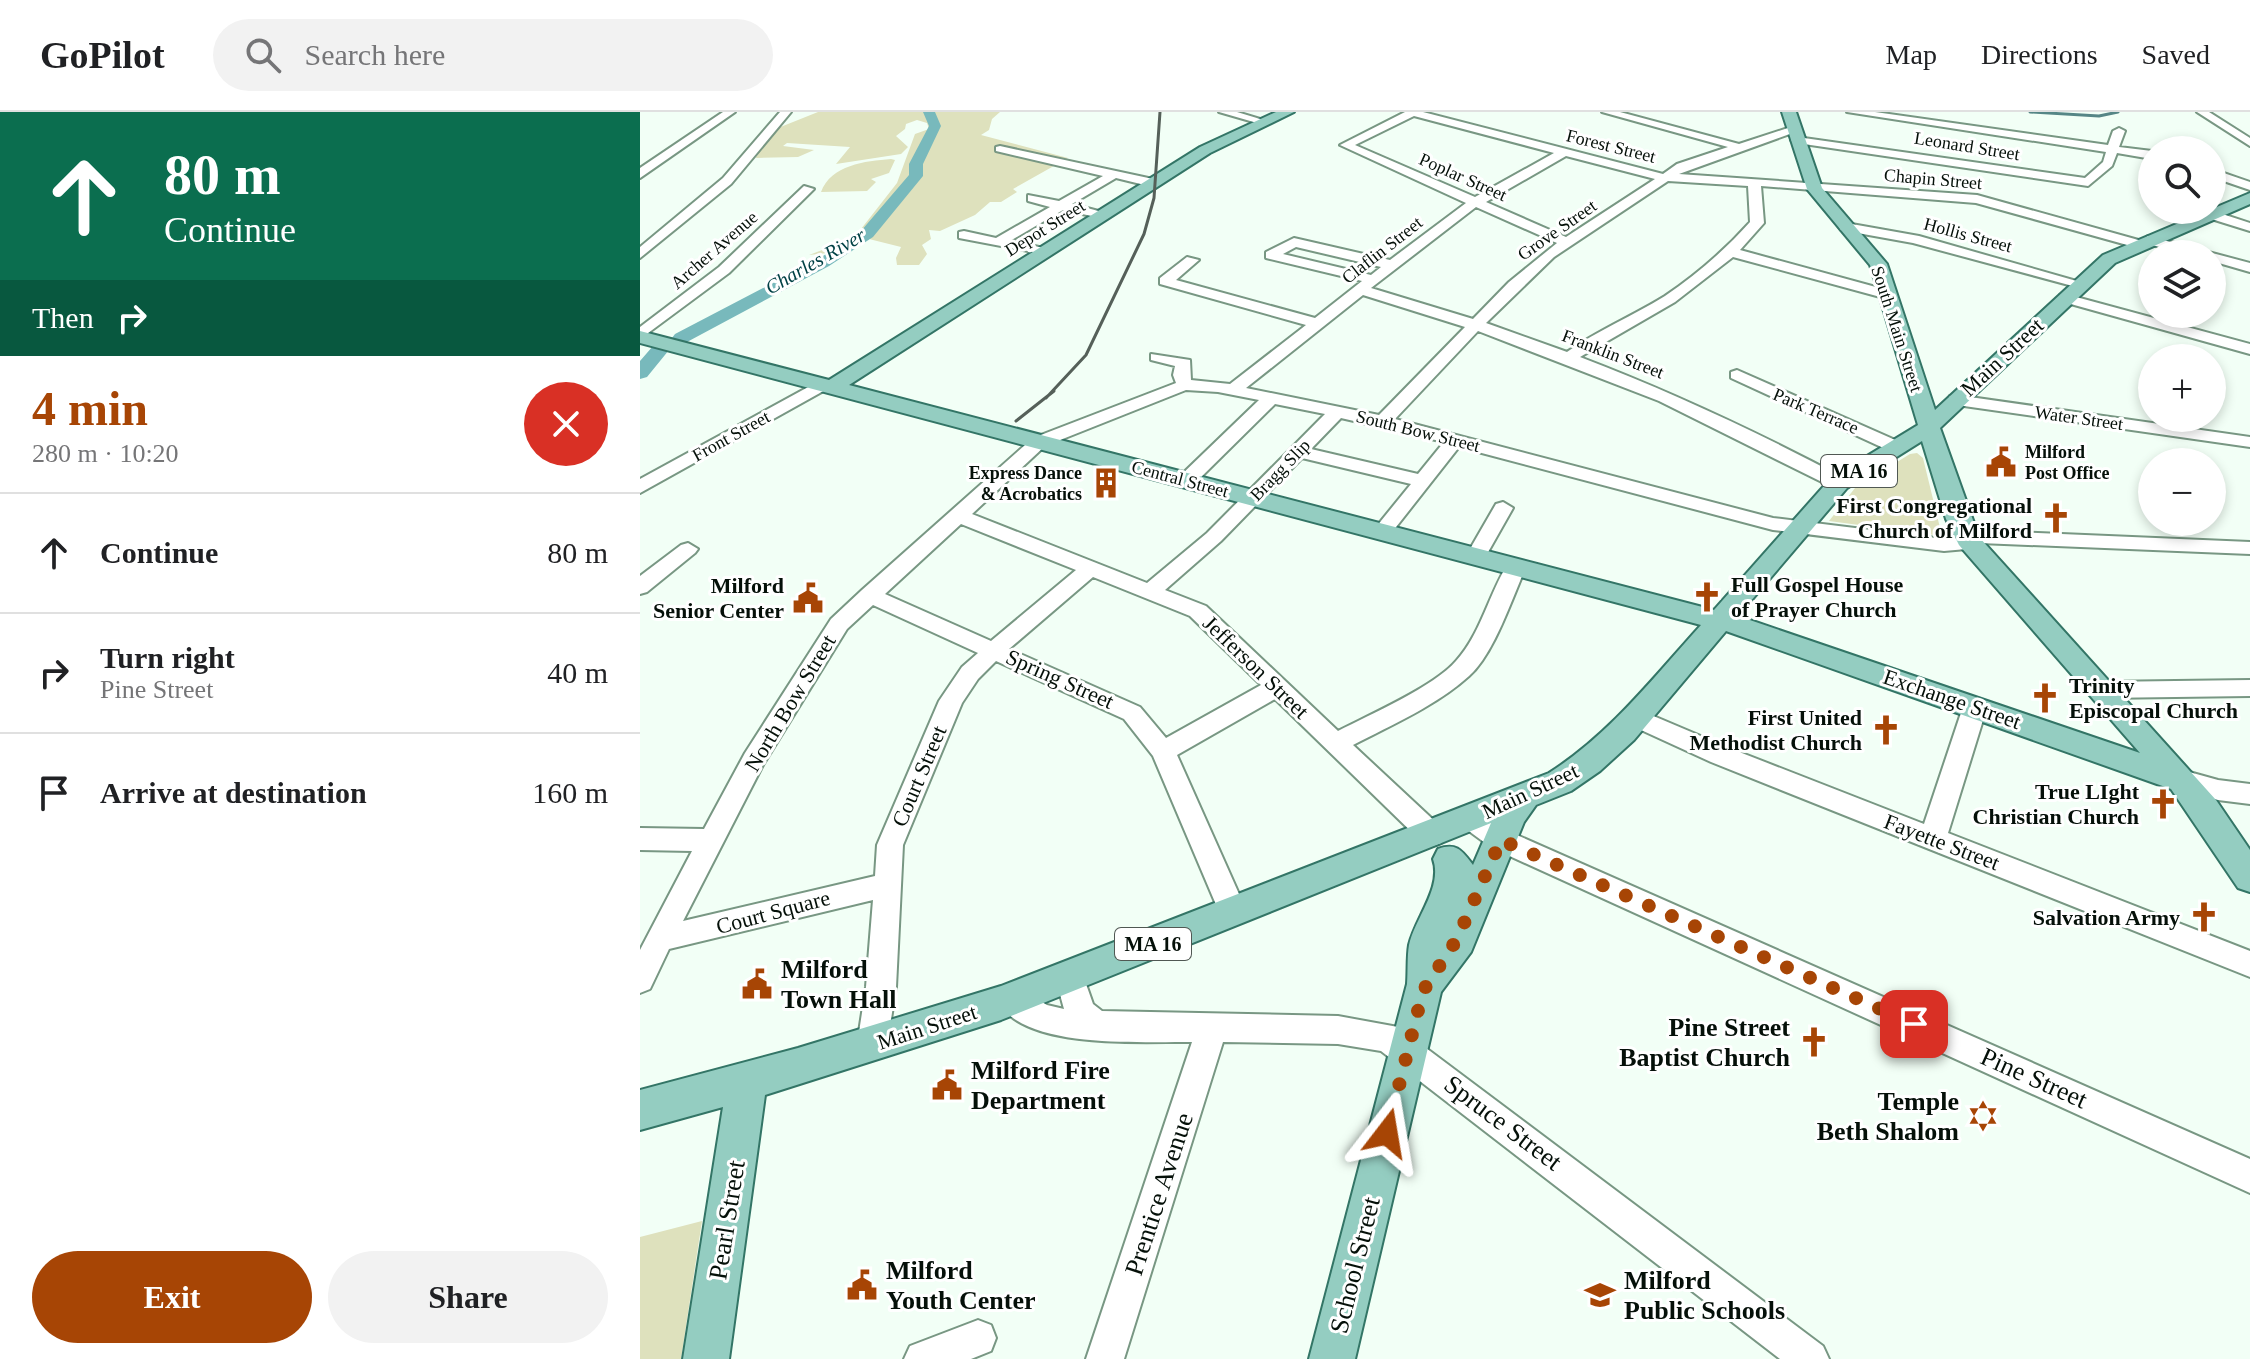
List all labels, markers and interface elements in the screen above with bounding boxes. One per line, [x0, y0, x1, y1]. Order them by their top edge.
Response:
search box [213, 19, 773, 91]
icon: search [241, 33, 285, 77]
text: GoPilot [40, 34, 165, 76]
text: Search here [305, 38, 445, 71]
text: Map [1886, 39, 1937, 70]
text: Directions [1981, 39, 2098, 70]
text: Saved [2142, 39, 2210, 70]
street label: Forest Street [1564, 125, 1658, 167]
street label: Leonard Street [1913, 128, 2021, 164]
map controls [2138, 136, 2226, 536]
button: search [2138, 136, 2226, 224]
icon: ahead [32, 144, 136, 248]
text: 80 m [164, 144, 281, 206]
street label: Poplar Street [1416, 149, 1510, 205]
street label: Chapin Street [1883, 165, 1983, 193]
street label: Depot Street [1001, 196, 1089, 260]
street label: Grove Street [1514, 196, 1600, 264]
street label: Archer Avenue [667, 207, 761, 293]
text: Continue [164, 210, 296, 250]
street label: Claflin Street [1338, 212, 1426, 288]
street label: Hollis Street [1922, 214, 2014, 256]
water label: Charles River [761, 223, 869, 298]
button: layers [2138, 240, 2226, 328]
street label: South Main Street [1867, 264, 1927, 394]
icon: right [110, 296, 154, 340]
text: Then [32, 301, 94, 334]
street label: Main Street [1956, 313, 2048, 401]
street label: Franklin Street [1559, 325, 1667, 383]
button: + [2138, 344, 2226, 432]
text: 4 min [32, 382, 148, 435]
button: close [524, 382, 608, 466]
street label: Park Terrace [1770, 384, 1862, 438]
street label: Water Street [2034, 402, 2124, 434]
street label: South Bow Street [1354, 406, 1482, 456]
street label: Front Street [689, 407, 773, 465]
street label: Bragg Slip [1246, 435, 1314, 505]
text: 280 m · 10:20 [32, 439, 179, 468]
place label: Milford Post Office [2025, 442, 2109, 483]
public building icon: Milford Post Office [1984, 445, 2018, 479]
button: − [2138, 448, 2226, 536]
road number: MA 16 [1821, 455, 1897, 487]
street label: Central Street [1129, 456, 1231, 502]
place label: Express Dance & Acrobatics [969, 463, 1082, 504]
building icon: Express Dance & Acrobatics [1089, 466, 1123, 500]
place label: First Congregational Church of Milford [1836, 493, 2032, 543]
church icon: First Congregational Church of Milford [2039, 501, 2073, 535]
icon: ahead [32, 531, 76, 575]
text: Continue [100, 536, 218, 569]
text: 80 m [547, 536, 608, 569]
place label: Full Gospel House of Prayer Church [1731, 572, 1904, 622]
place label: Milford Senior Center [653, 573, 784, 623]
church icon: Full Gospel House of Prayer Church [1690, 580, 1724, 614]
public building icon: Milford Senior Center [791, 581, 825, 615]
street label: Jefferson Street [1198, 610, 1314, 724]
street label: North Bow Street [739, 630, 841, 776]
text: Turn right [100, 641, 235, 674]
street label: Spring Street [1002, 644, 1118, 714]
icon: right [32, 651, 76, 695]
text: 40 m [547, 656, 608, 689]
street label: Exchange Street [1880, 664, 2024, 734]
place label: Trinity Episcopal Church [2069, 673, 2238, 723]
text: Pine Street [100, 675, 213, 704]
church icon: Trinity Episcopal Church [2028, 681, 2062, 715]
place label: First United Methodist Church [1689, 705, 1862, 755]
church icon: First United Methodist Church [1869, 713, 1903, 747]
street label: Court Street [887, 722, 951, 830]
street label: Main Street [1478, 758, 1582, 824]
icon: arrive [32, 771, 76, 815]
text: Arrive at destination [100, 776, 367, 809]
text: 160 m [532, 776, 608, 809]
place label: True LIght Christian Church [1973, 779, 2140, 829]
church icon: True LIght Christian Church [2146, 787, 2180, 821]
street label: Fayette Street [1881, 809, 2003, 875]
street label: Court Square [713, 885, 833, 939]
church icon: Salvation Army [2187, 900, 2221, 934]
place label: Salvation Army [2033, 905, 2180, 930]
road number: MA 16 [1115, 928, 1191, 960]
place label: Milford Town Hall [781, 955, 896, 1014]
public building icon: Milford Town Hall [740, 967, 774, 1001]
pin [1880, 990, 1948, 1058]
street label: Main Street [874, 999, 980, 1055]
icon: arrive [1892, 1002, 1936, 1046]
place label: Pine Street Baptist Church [1619, 1013, 1791, 1072]
church icon: Pine Street Baptist Church [1797, 1025, 1831, 1059]
street label: Pine Street [1976, 1042, 2092, 1115]
place label: Milford Fire Department [971, 1056, 1110, 1115]
public building icon: Milford Fire Department [930, 1068, 964, 1102]
street label: Spruce Street [1439, 1069, 1568, 1177]
place label: Temple Beth Shalom [1817, 1087, 1959, 1146]
position arrow [1345, 1091, 1429, 1175]
synagogue icon: Temple Beth Shalom [1966, 1099, 2000, 1133]
street label: Prentice Avenue [1119, 1109, 1199, 1279]
street label: Pearl Street [703, 1157, 751, 1282]
street label: School Street [1324, 1193, 1386, 1336]
button: Exit [32, 1251, 312, 1343]
button: Share [328, 1251, 608, 1343]
place label: Milford Youth Center [886, 1256, 1036, 1315]
place label: Milford Public Schools [1624, 1266, 1785, 1325]
public building icon: Milford Youth Center [845, 1268, 879, 1302]
school or university icon: Milford Public Schools [1583, 1278, 1617, 1312]

